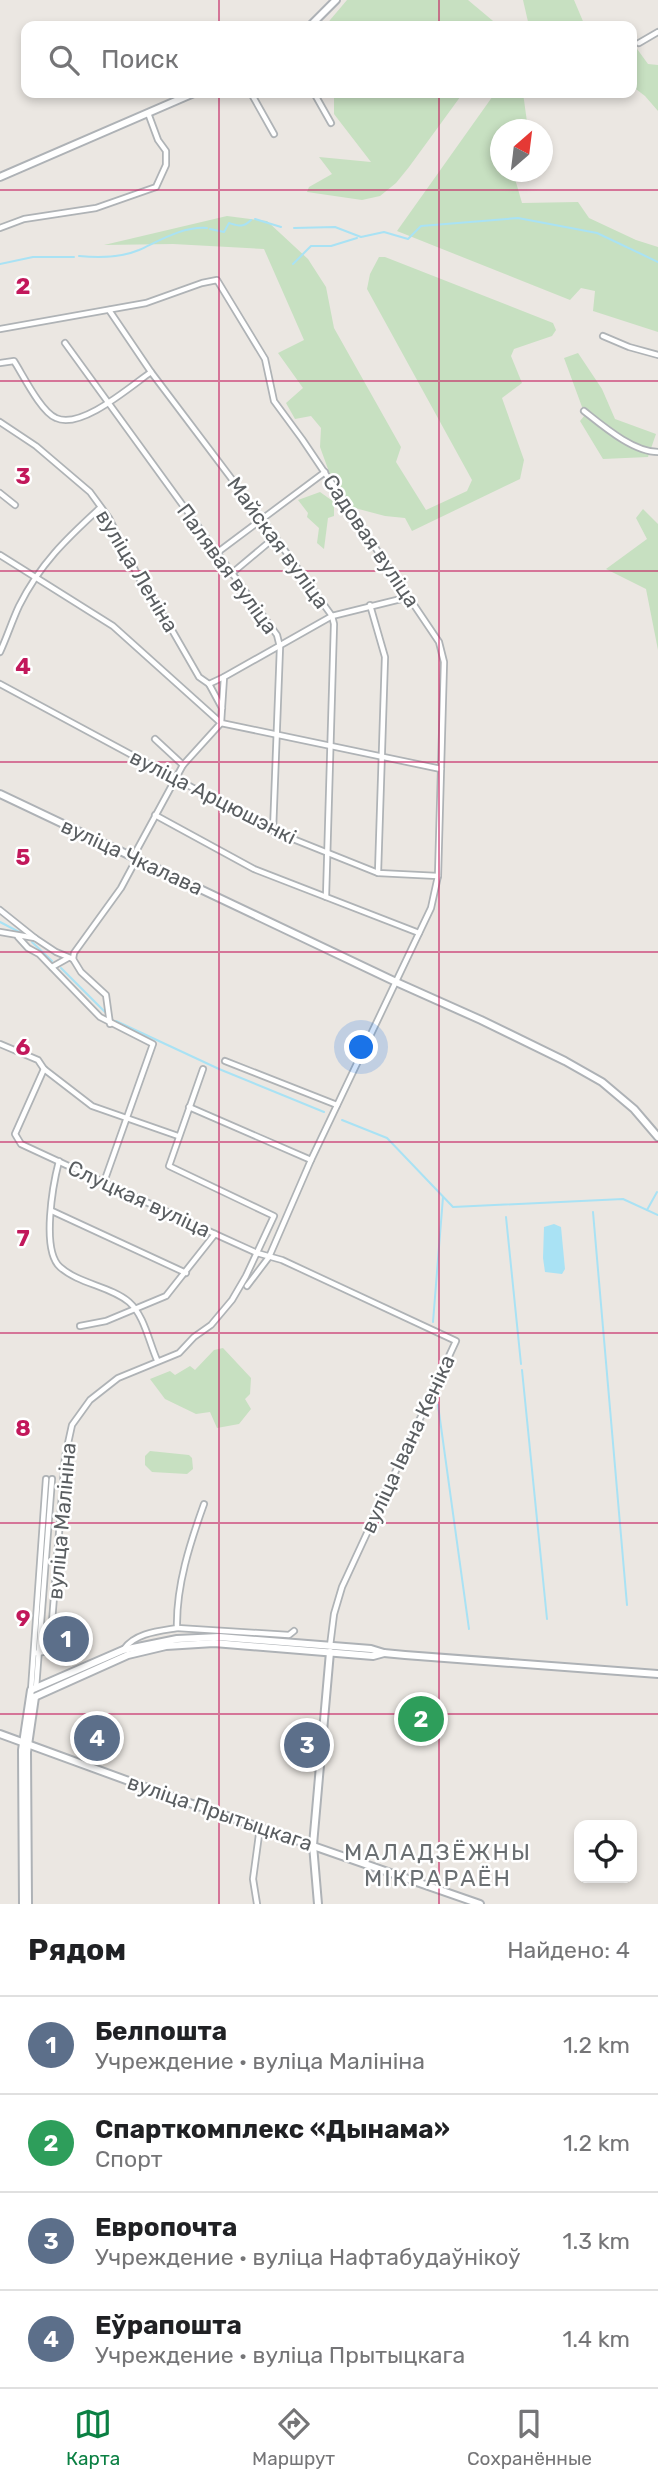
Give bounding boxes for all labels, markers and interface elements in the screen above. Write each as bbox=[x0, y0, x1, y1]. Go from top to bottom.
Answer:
search box bbox=[21, 21, 637, 98]
icon: search bbox=[45, 41, 83, 79]
text: Поиск bbox=[101, 44, 179, 75]
north arrow bbox=[490, 119, 553, 182]
text: 2 bbox=[16, 272, 30, 300]
text: 3 bbox=[15, 462, 31, 490]
street label: Садовая вуліца bbox=[318, 470, 425, 612]
street label: Майская вуліца bbox=[222, 472, 335, 613]
street label: Палявая вуліца bbox=[172, 499, 283, 639]
street label: вуліца Леніна bbox=[91, 505, 184, 637]
text: 4 bbox=[15, 652, 31, 680]
street label: вуліца Арцюшэнкі bbox=[126, 744, 301, 849]
street label: вуліца Чкалава bbox=[57, 813, 207, 900]
text: 5 bbox=[16, 843, 31, 871]
your location bbox=[344, 1030, 378, 1064]
text: 6 bbox=[16, 1033, 31, 1061]
street label: Слуцкая вуліца bbox=[64, 1155, 215, 1243]
text: 7 bbox=[16, 1224, 30, 1252]
street label: вуліца Івана Кеніка bbox=[355, 1351, 460, 1537]
text: 8 bbox=[15, 1414, 31, 1442]
street label: вуліца Малініна bbox=[42, 1441, 81, 1600]
text: 9 bbox=[16, 1604, 30, 1632]
pin: 1 bbox=[43, 1613, 89, 1665]
pin: 2 bbox=[398, 1693, 444, 1745]
pin: 4 bbox=[74, 1712, 120, 1764]
pin: 3 bbox=[284, 1719, 330, 1771]
street label: вуліца Прытыцкага bbox=[124, 1769, 316, 1856]
map controls bbox=[574, 1820, 637, 1883]
button: locate bbox=[574, 1820, 637, 1883]
district label: МАЛАДЗЁЖНЫ МІКРАРАЁН bbox=[344, 1838, 532, 1892]
text: Рядом bbox=[28, 1932, 126, 1968]
text: Найдено: 4 bbox=[507, 1936, 630, 1964]
text: Белпошта bbox=[95, 2016, 227, 2047]
text: 1 bbox=[45, 2031, 57, 2059]
text: 1.2 km bbox=[563, 2031, 630, 2059]
text: Учреждение · вуліца Малініна bbox=[95, 2047, 425, 2075]
text: Спарткомплекс «Дынама» bbox=[95, 2114, 450, 2145]
text: 2 bbox=[44, 2129, 58, 2157]
text: 1.2 km bbox=[563, 2129, 630, 2157]
text: Спорт bbox=[95, 2145, 163, 2173]
text: Европочта bbox=[95, 2212, 237, 2243]
text: 3 bbox=[43, 2227, 59, 2255]
text: 1.3 km bbox=[563, 2227, 630, 2255]
text: Учреждение · вуліца Нафтабудаўнікоў bbox=[95, 2243, 521, 2271]
text: Еўрапошта bbox=[95, 2310, 242, 2341]
text: 4 bbox=[43, 2325, 59, 2353]
text: 1.4 km bbox=[562, 2325, 630, 2353]
text: Учреждение · вуліца Прытыцкага bbox=[95, 2341, 465, 2369]
tab: Карта bbox=[66, 2405, 120, 2470]
tab: Маршрут bbox=[252, 2405, 335, 2470]
tab: Сохранённые bbox=[467, 2405, 592, 2470]

